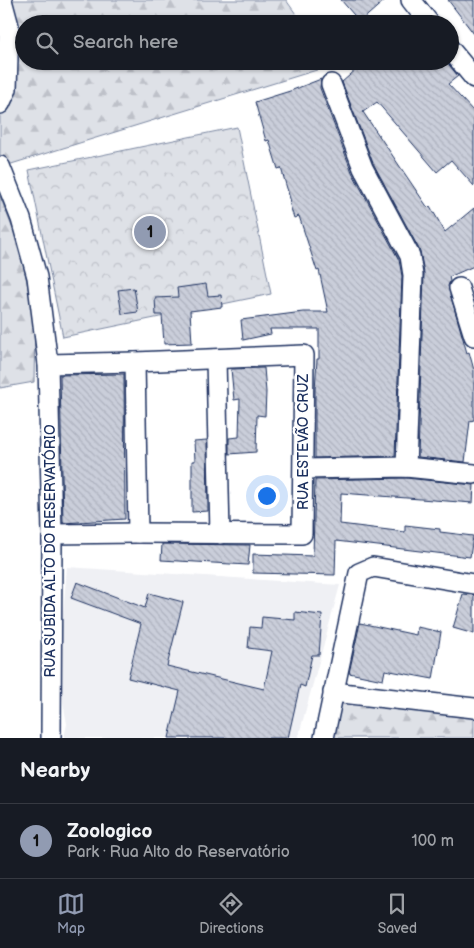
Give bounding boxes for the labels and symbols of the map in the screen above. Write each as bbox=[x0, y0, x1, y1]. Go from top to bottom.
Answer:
pin: 1 bbox=[134, 213, 166, 251]
street label: RUA ESTEVÃO CRUZ bbox=[294, 374, 312, 510]
street label: RUA SUBIDA ALTO DO RESERVATÓRIO bbox=[41, 424, 59, 678]
your location bbox=[254, 483, 280, 509]

